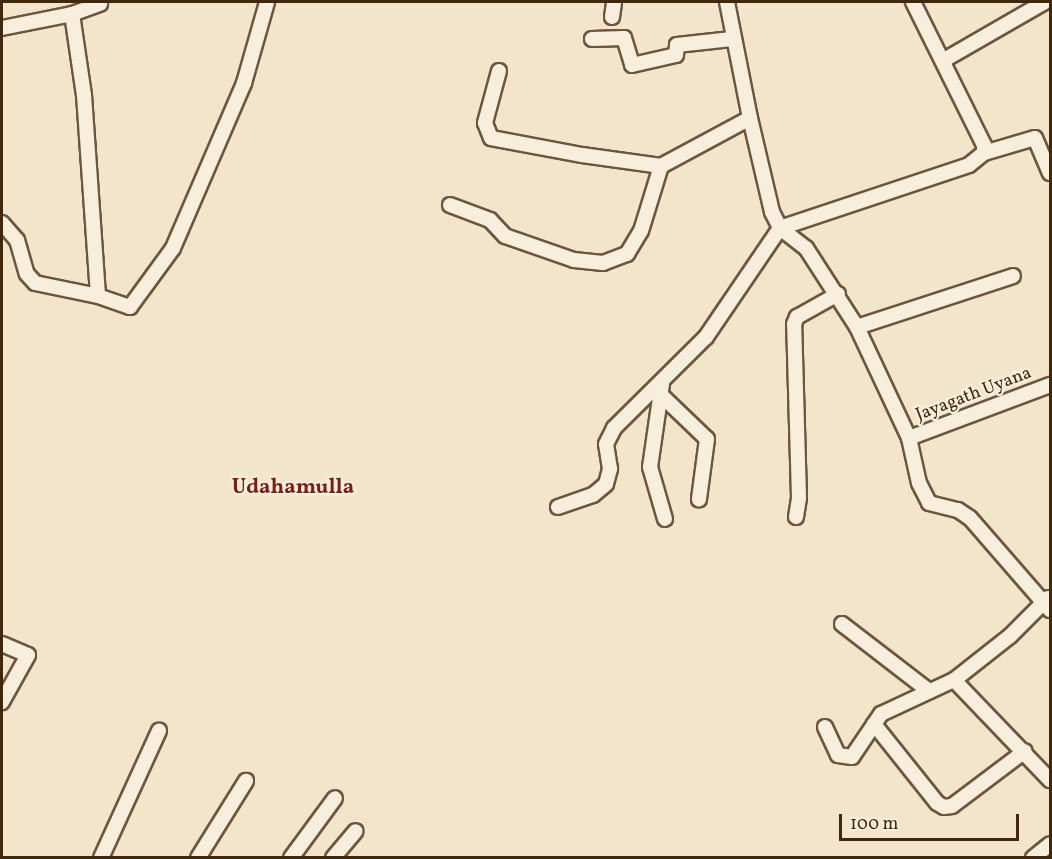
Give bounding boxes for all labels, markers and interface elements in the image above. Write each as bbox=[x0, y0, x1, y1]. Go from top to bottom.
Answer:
street label: Jayagath Uyana bbox=[913, 363, 1035, 427]
district label: Udahamulla bbox=[232, 475, 354, 501]
scale bar bbox=[842, 802, 1022, 840]
text: 100 m bbox=[850, 812, 899, 837]

